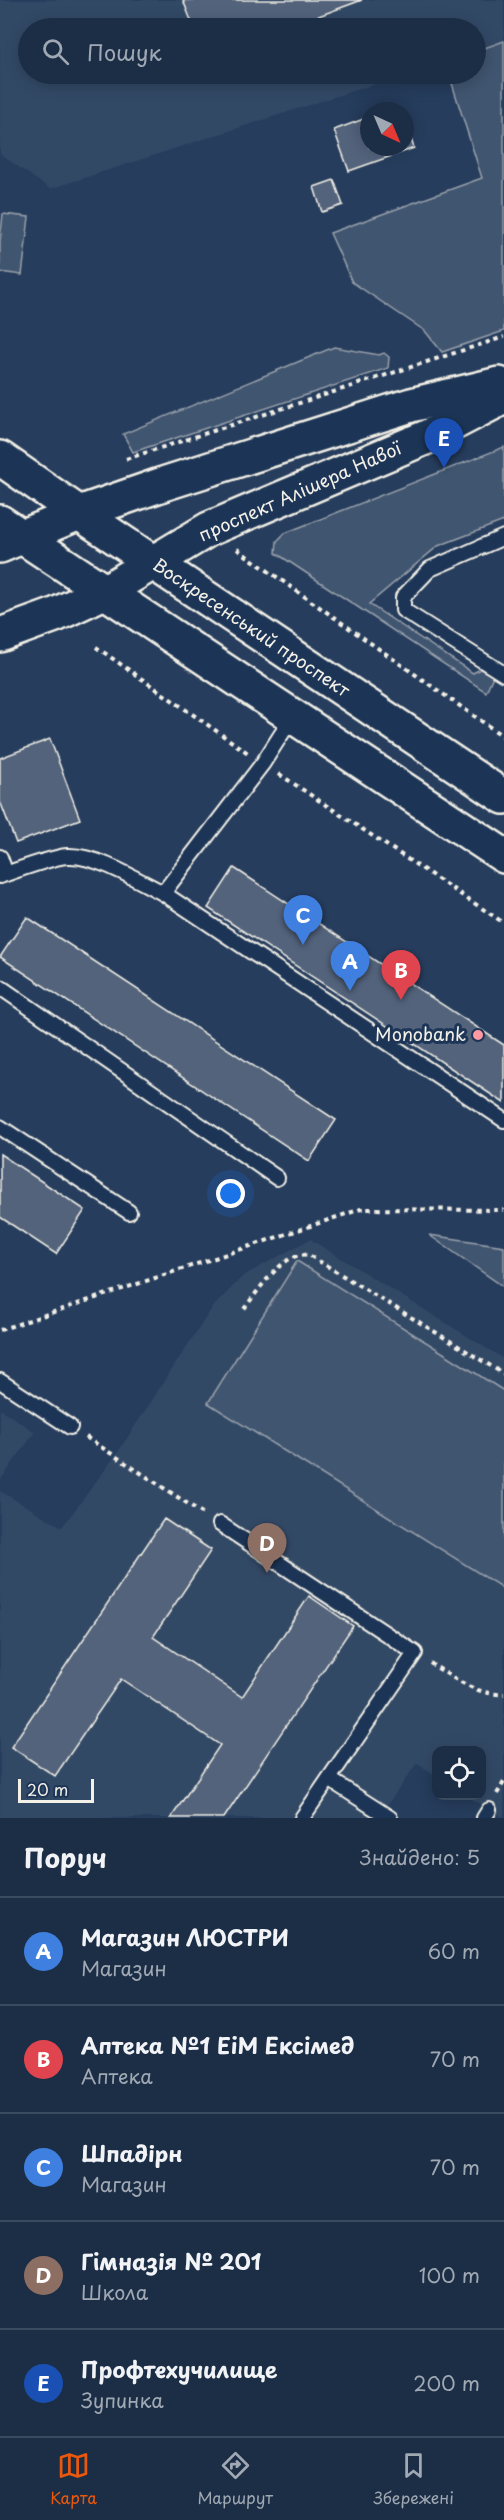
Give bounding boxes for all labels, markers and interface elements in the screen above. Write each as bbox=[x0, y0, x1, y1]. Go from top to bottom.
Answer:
search box bbox=[18, 18, 486, 84]
icon: search bbox=[39, 35, 72, 68]
text: Пошук bbox=[87, 35, 162, 68]
north arrow bbox=[360, 102, 414, 156]
pin: E bbox=[424, 418, 464, 468]
street label: проспект Алішера Навої bbox=[194, 433, 406, 548]
street label: Воскресенський проспект bbox=[148, 551, 356, 703]
pin: C bbox=[284, 896, 322, 945]
pin: A bbox=[330, 942, 370, 991]
pin: B bbox=[382, 950, 420, 1000]
place label: Monobank bbox=[375, 1020, 466, 1047]
marker: Monobank bbox=[471, 1028, 485, 1042]
your location bbox=[216, 1179, 245, 1208]
pin: D bbox=[248, 1524, 286, 1573]
map controls bbox=[432, 1746, 486, 1800]
button: locate bbox=[432, 1746, 486, 1800]
scale bar bbox=[18, 1776, 94, 1804]
text: 20 m bbox=[27, 1777, 68, 1801]
text: Поруч bbox=[24, 1838, 107, 1877]
text: Знайдено: 5 bbox=[360, 1842, 480, 1872]
text: Магазин ЛЮСТРИ bbox=[81, 1920, 289, 1953]
text: A bbox=[36, 1936, 51, 1966]
text: 60 m bbox=[428, 1936, 480, 1966]
text: Магазин bbox=[81, 1953, 167, 1983]
text: Аптека №1 EiM Ексімед bbox=[81, 2028, 354, 2061]
text: B bbox=[37, 2044, 50, 2074]
text: 70 m bbox=[430, 2044, 480, 2074]
text: Аптека bbox=[81, 2061, 153, 2091]
text: Шпадірн bbox=[81, 2136, 183, 2169]
text: C bbox=[36, 2152, 51, 2182]
text: 70 m bbox=[430, 2152, 480, 2182]
text: Магазин bbox=[81, 2169, 167, 2199]
text: Гімназія № 201 bbox=[81, 2244, 261, 2277]
text: D bbox=[36, 2260, 51, 2290]
text: 100 m bbox=[419, 2260, 480, 2290]
text: Школа bbox=[81, 2277, 148, 2307]
text: Профтехучилище bbox=[81, 2352, 277, 2385]
text: E bbox=[37, 2368, 50, 2398]
text: 200 m bbox=[413, 2368, 480, 2398]
text: Зупинка bbox=[81, 2385, 164, 2415]
tab: Карта bbox=[50, 2449, 97, 2509]
tab: Маршрут bbox=[197, 2449, 273, 2509]
tab: Збережені bbox=[373, 2449, 454, 2509]

